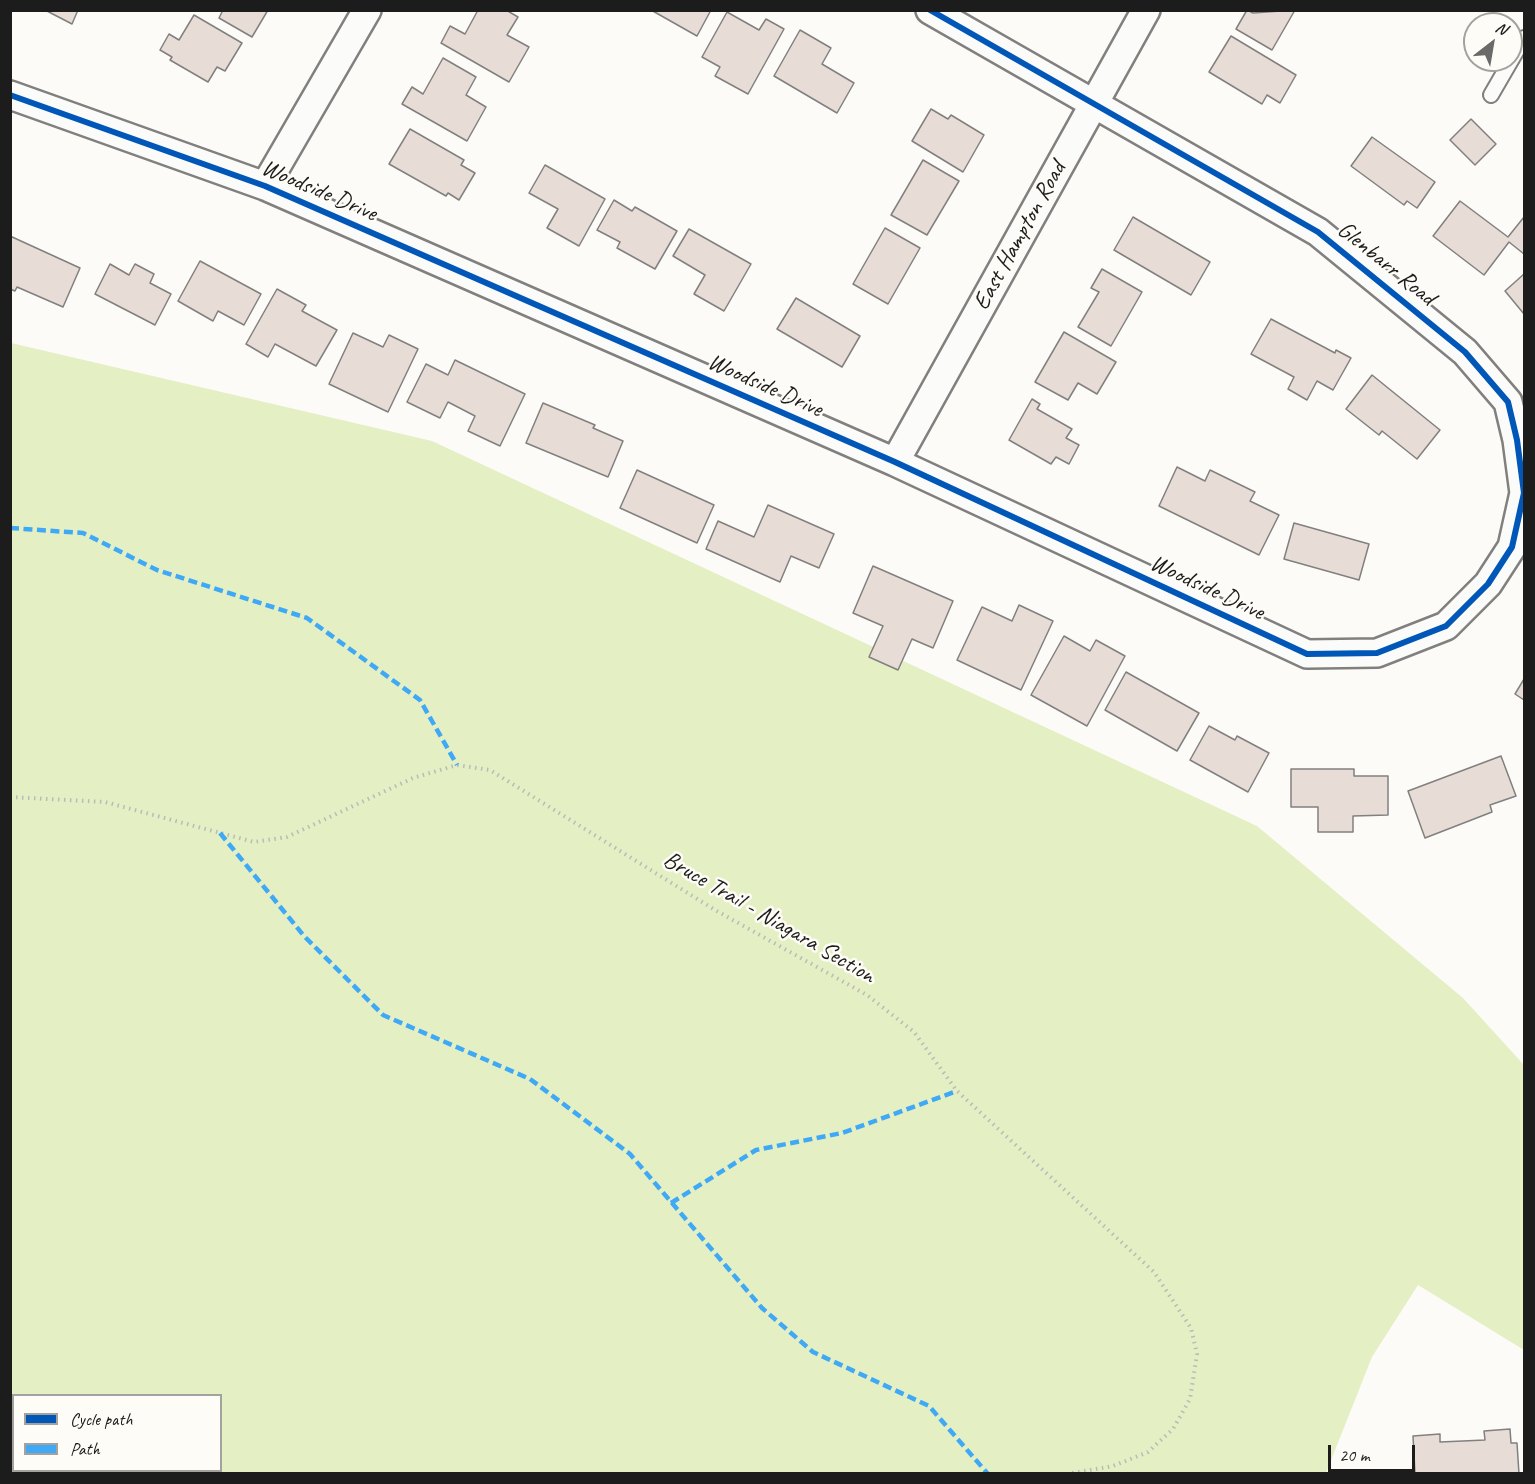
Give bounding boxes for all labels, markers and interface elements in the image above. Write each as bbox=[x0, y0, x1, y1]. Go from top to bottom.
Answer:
north arrow bbox=[1463, 12, 1523, 72]
text: N bbox=[1492, 17, 1511, 39]
street label: Woodside Drive bbox=[257, 154, 381, 228]
street label: East Hampton Road bbox=[967, 157, 1073, 315]
street label: Glenbarr Road bbox=[1331, 216, 1441, 312]
street label: Woodside Drive bbox=[703, 348, 827, 424]
street label: Woodside Drive bbox=[1145, 549, 1269, 627]
street label: Bruce Trail - Niagara Section bbox=[658, 846, 880, 990]
legend bbox=[12, 1394, 222, 1472]
text: Cycle path bbox=[70, 1408, 132, 1430]
scale bar bbox=[1331, 1433, 1418, 1471]
text: Path bbox=[70, 1438, 100, 1460]
text: 20 m bbox=[1339, 1444, 1370, 1466]

